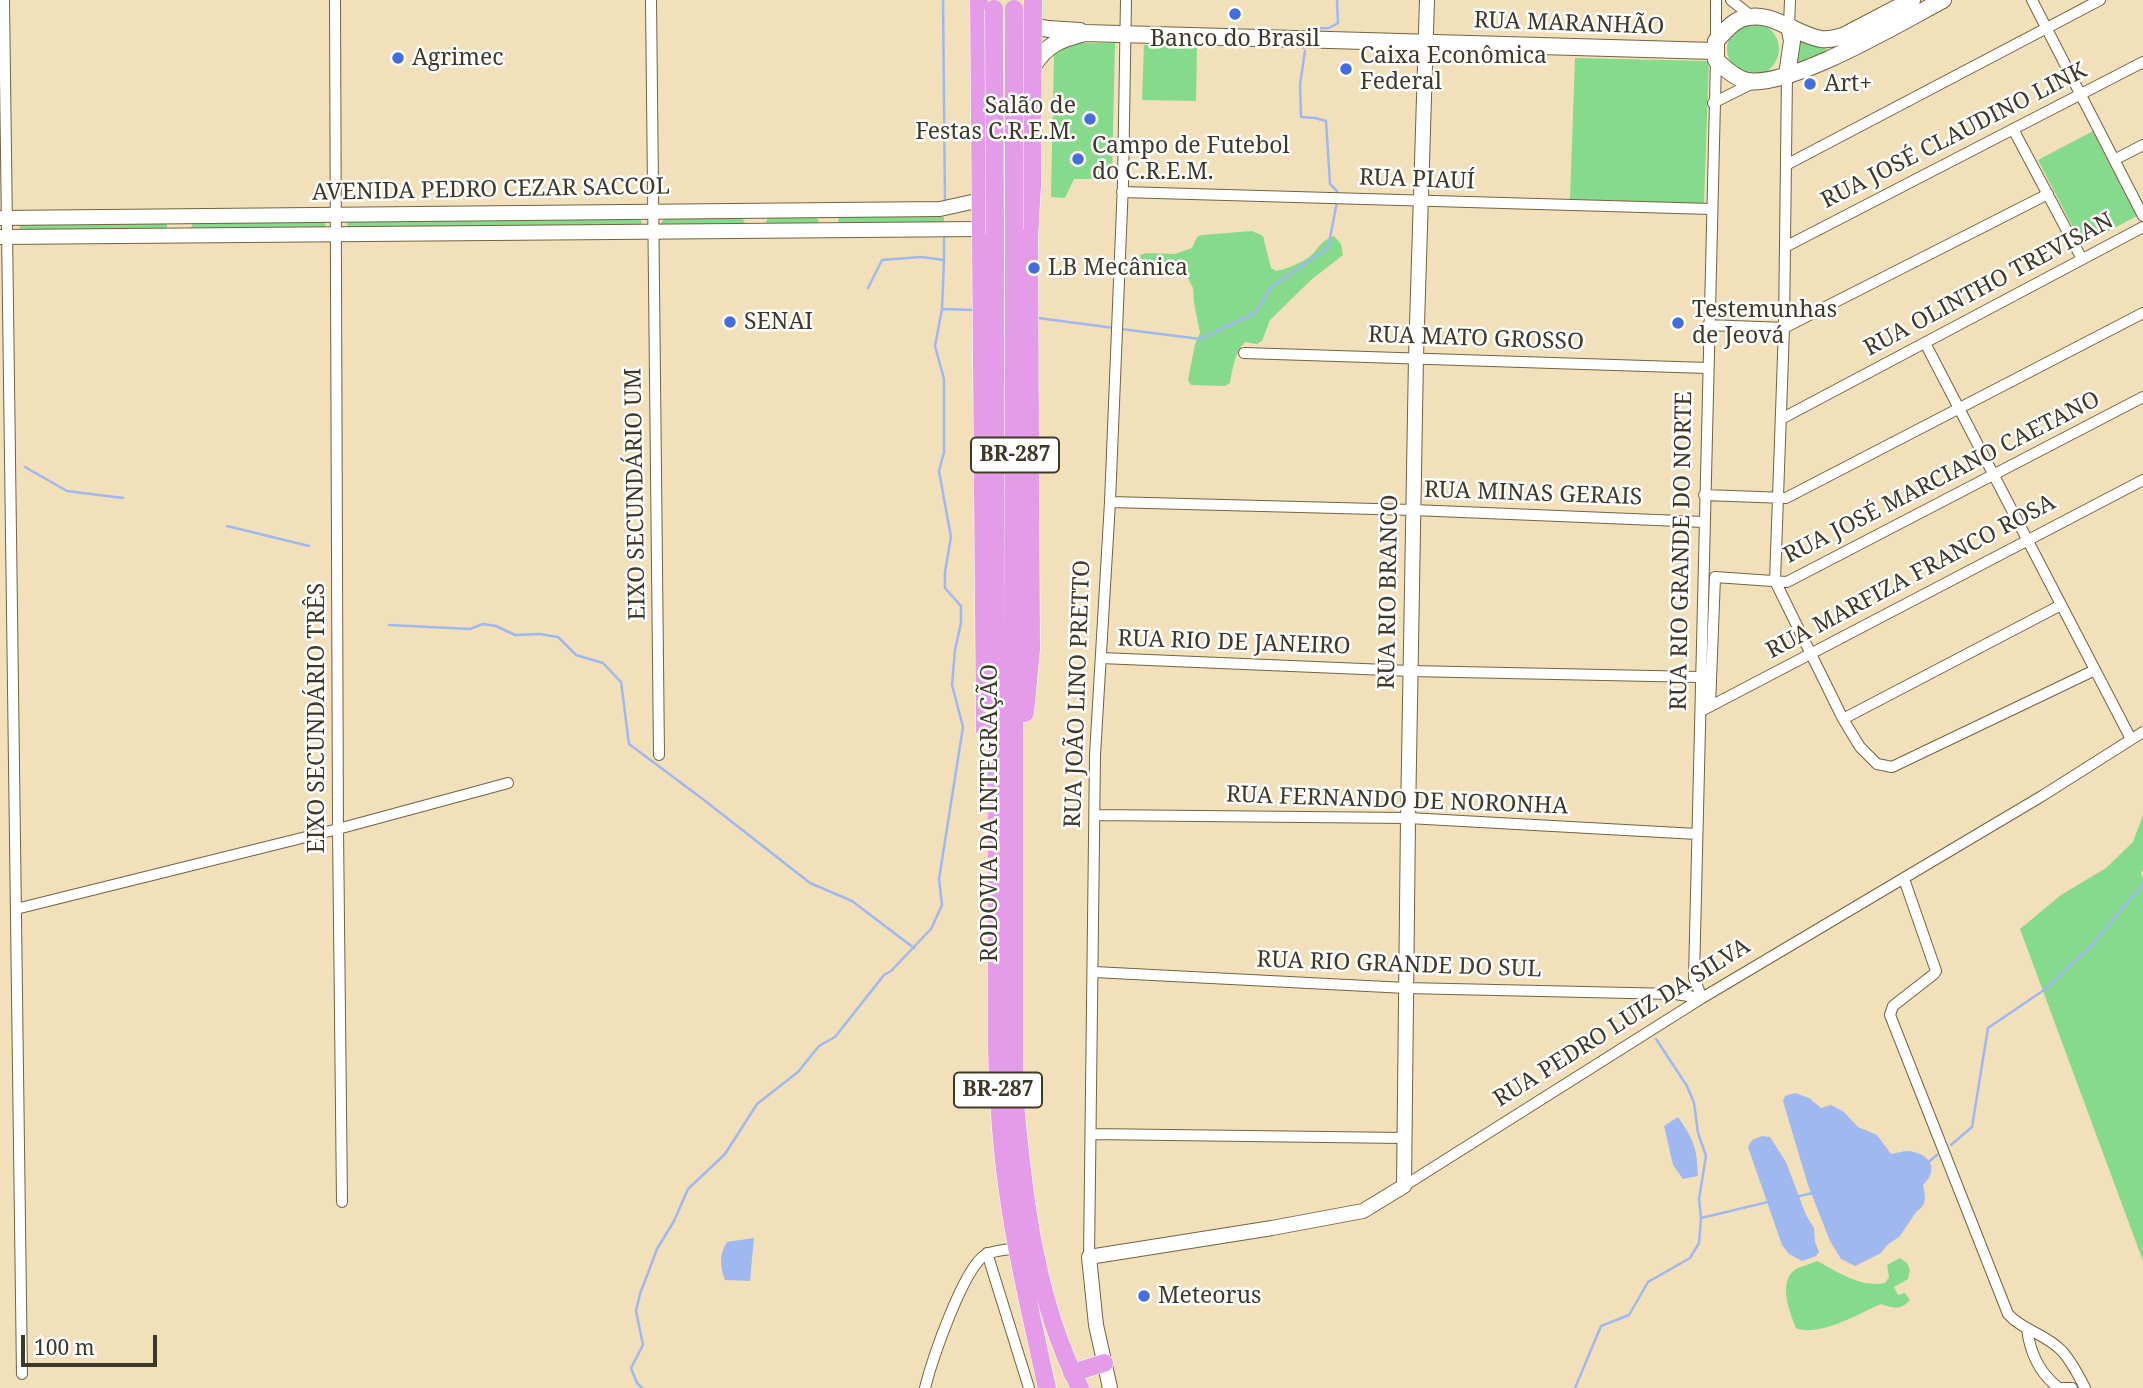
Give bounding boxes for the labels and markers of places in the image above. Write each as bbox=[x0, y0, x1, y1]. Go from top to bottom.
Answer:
marker: Banco do Brasil bbox=[1227, 6, 1243, 22]
place label: Banco do Brasil bbox=[1150, 25, 1320, 53]
place label: Caixa Econômica Federal bbox=[1360, 42, 1547, 96]
place label: Agrimec bbox=[412, 44, 504, 72]
marker: Agrimec bbox=[390, 50, 406, 66]
marker: Caixa Econômica Federal bbox=[1338, 61, 1354, 77]
place label: Art+ bbox=[1824, 70, 1872, 98]
marker: Art+ bbox=[1802, 76, 1818, 92]
place label: Salão de Festas C.R.E.M. bbox=[915, 92, 1076, 146]
marker: Salão de Festas C.R.E.M. bbox=[1082, 111, 1098, 127]
place label: Campo de Futebol do C.R.E.M. bbox=[1092, 132, 1290, 186]
marker: Campo de Futebol do C.R.E.M. bbox=[1070, 151, 1086, 167]
place label: LB Mecânica bbox=[1048, 254, 1188, 282]
marker: LB Mecânica bbox=[1026, 260, 1042, 276]
place label: Testemunhas de Jeová bbox=[1692, 296, 1837, 350]
place label: SENAI bbox=[744, 308, 813, 336]
marker: SENAI bbox=[722, 314, 738, 330]
marker: Testemunhas de Jeová bbox=[1670, 315, 1686, 331]
place label: Meteorus bbox=[1158, 1282, 1261, 1310]
marker: Meteorus bbox=[1136, 1288, 1152, 1304]

